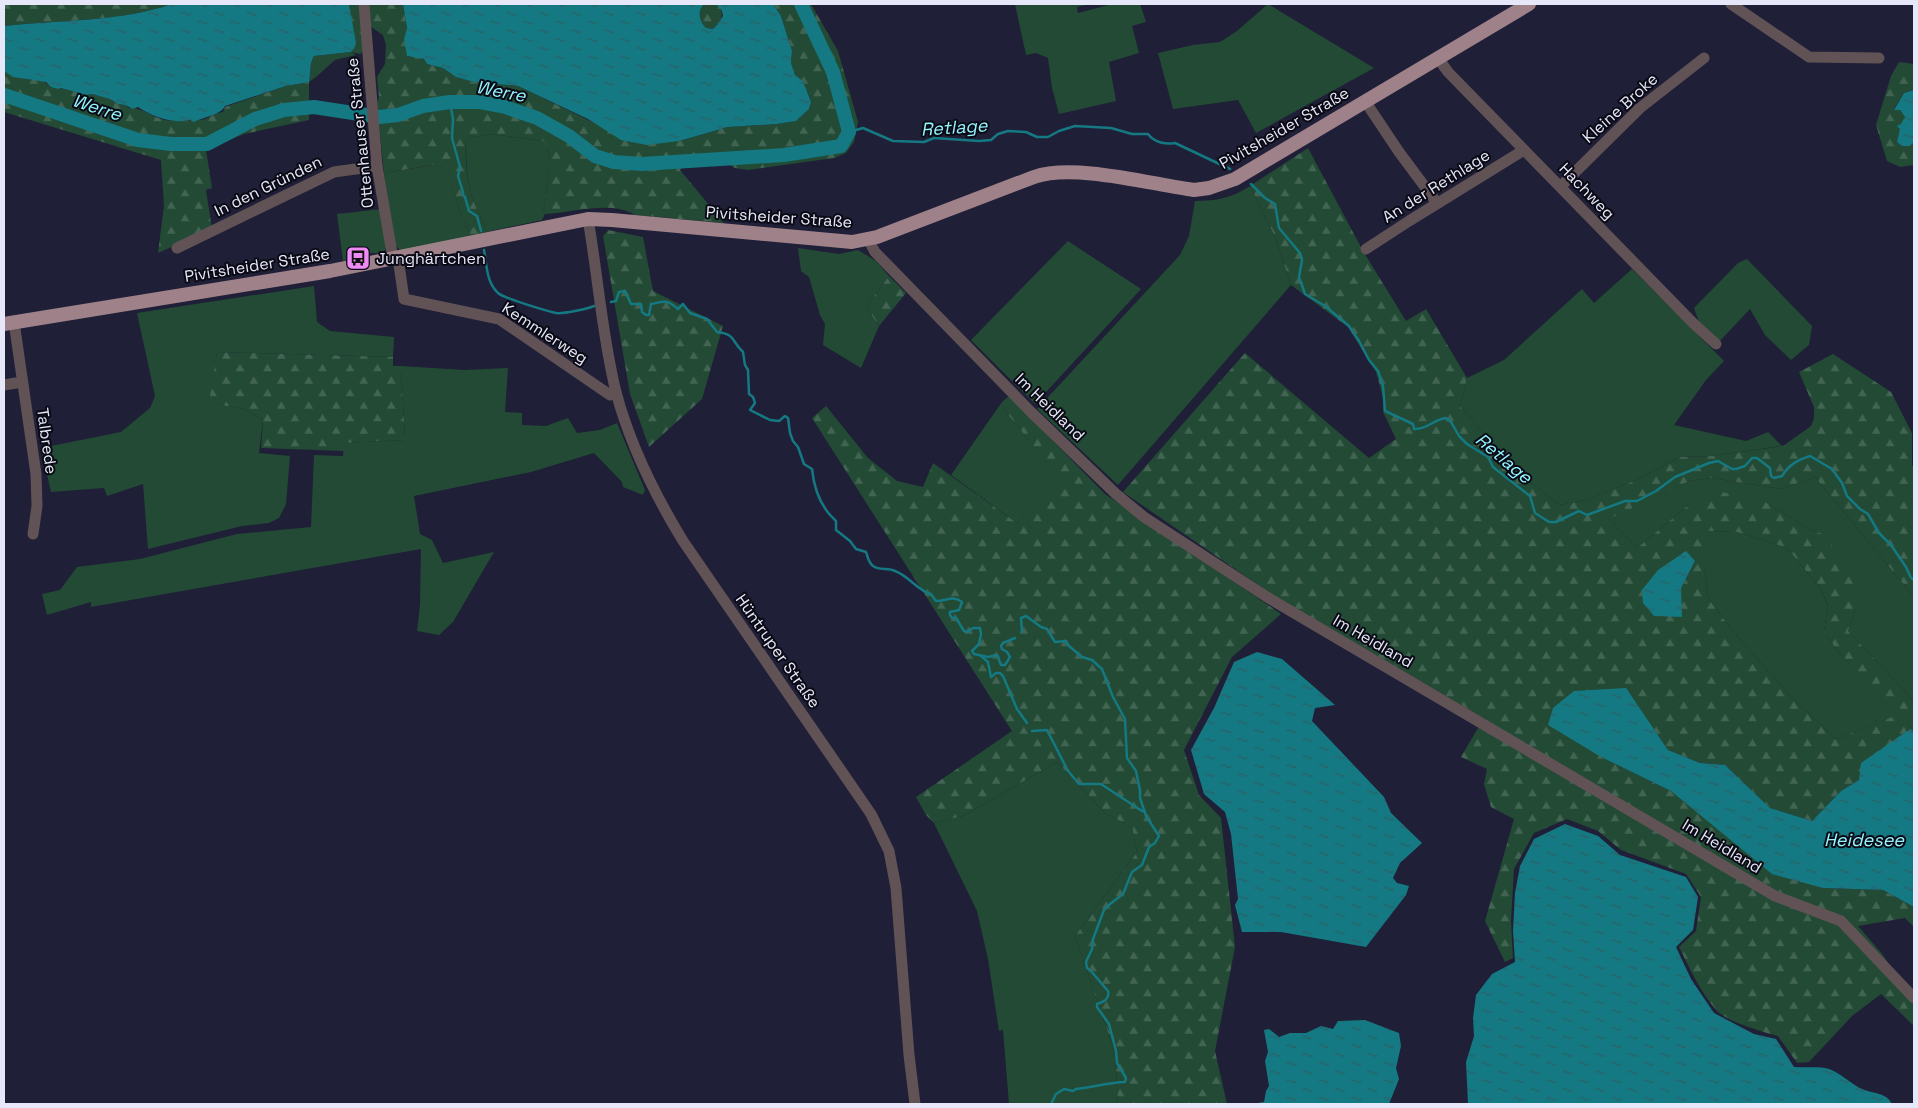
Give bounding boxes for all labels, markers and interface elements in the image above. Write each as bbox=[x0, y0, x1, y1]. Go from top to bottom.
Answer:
street label: Ottenhauser Straße bbox=[342, 57, 378, 209]
street label: Kleine Broke bbox=[1578, 69, 1662, 147]
water label: Werre bbox=[474, 75, 529, 107]
street label: Pivitsheider Straße bbox=[1215, 82, 1353, 174]
water label: Werre bbox=[70, 88, 126, 126]
water label: Retlage bbox=[920, 113, 989, 141]
street label: An der Rethlage bbox=[1378, 145, 1494, 227]
street label: In den Gründen bbox=[211, 151, 325, 221]
street label: Hachweg bbox=[1555, 158, 1619, 224]
street label: Pivitsheider Straße bbox=[705, 201, 853, 233]
street label: Pivitsheider Straße bbox=[183, 243, 331, 287]
bus stop icon: Junghärtchen bbox=[345, 245, 371, 271]
place label: Junghärtchen bbox=[376, 248, 486, 269]
street label: Kemmlerweg bbox=[498, 297, 592, 369]
street label: Im Heidland bbox=[1011, 368, 1089, 446]
street label: Talbrede bbox=[32, 407, 62, 475]
water label: Retlage bbox=[1471, 428, 1538, 489]
street label: Hüntruper Straße bbox=[731, 590, 825, 712]
street label: Im Heidland bbox=[1329, 610, 1417, 672]
street label: Im Heidland bbox=[1678, 814, 1766, 878]
water label: Heidesee bbox=[1824, 828, 1905, 851]

